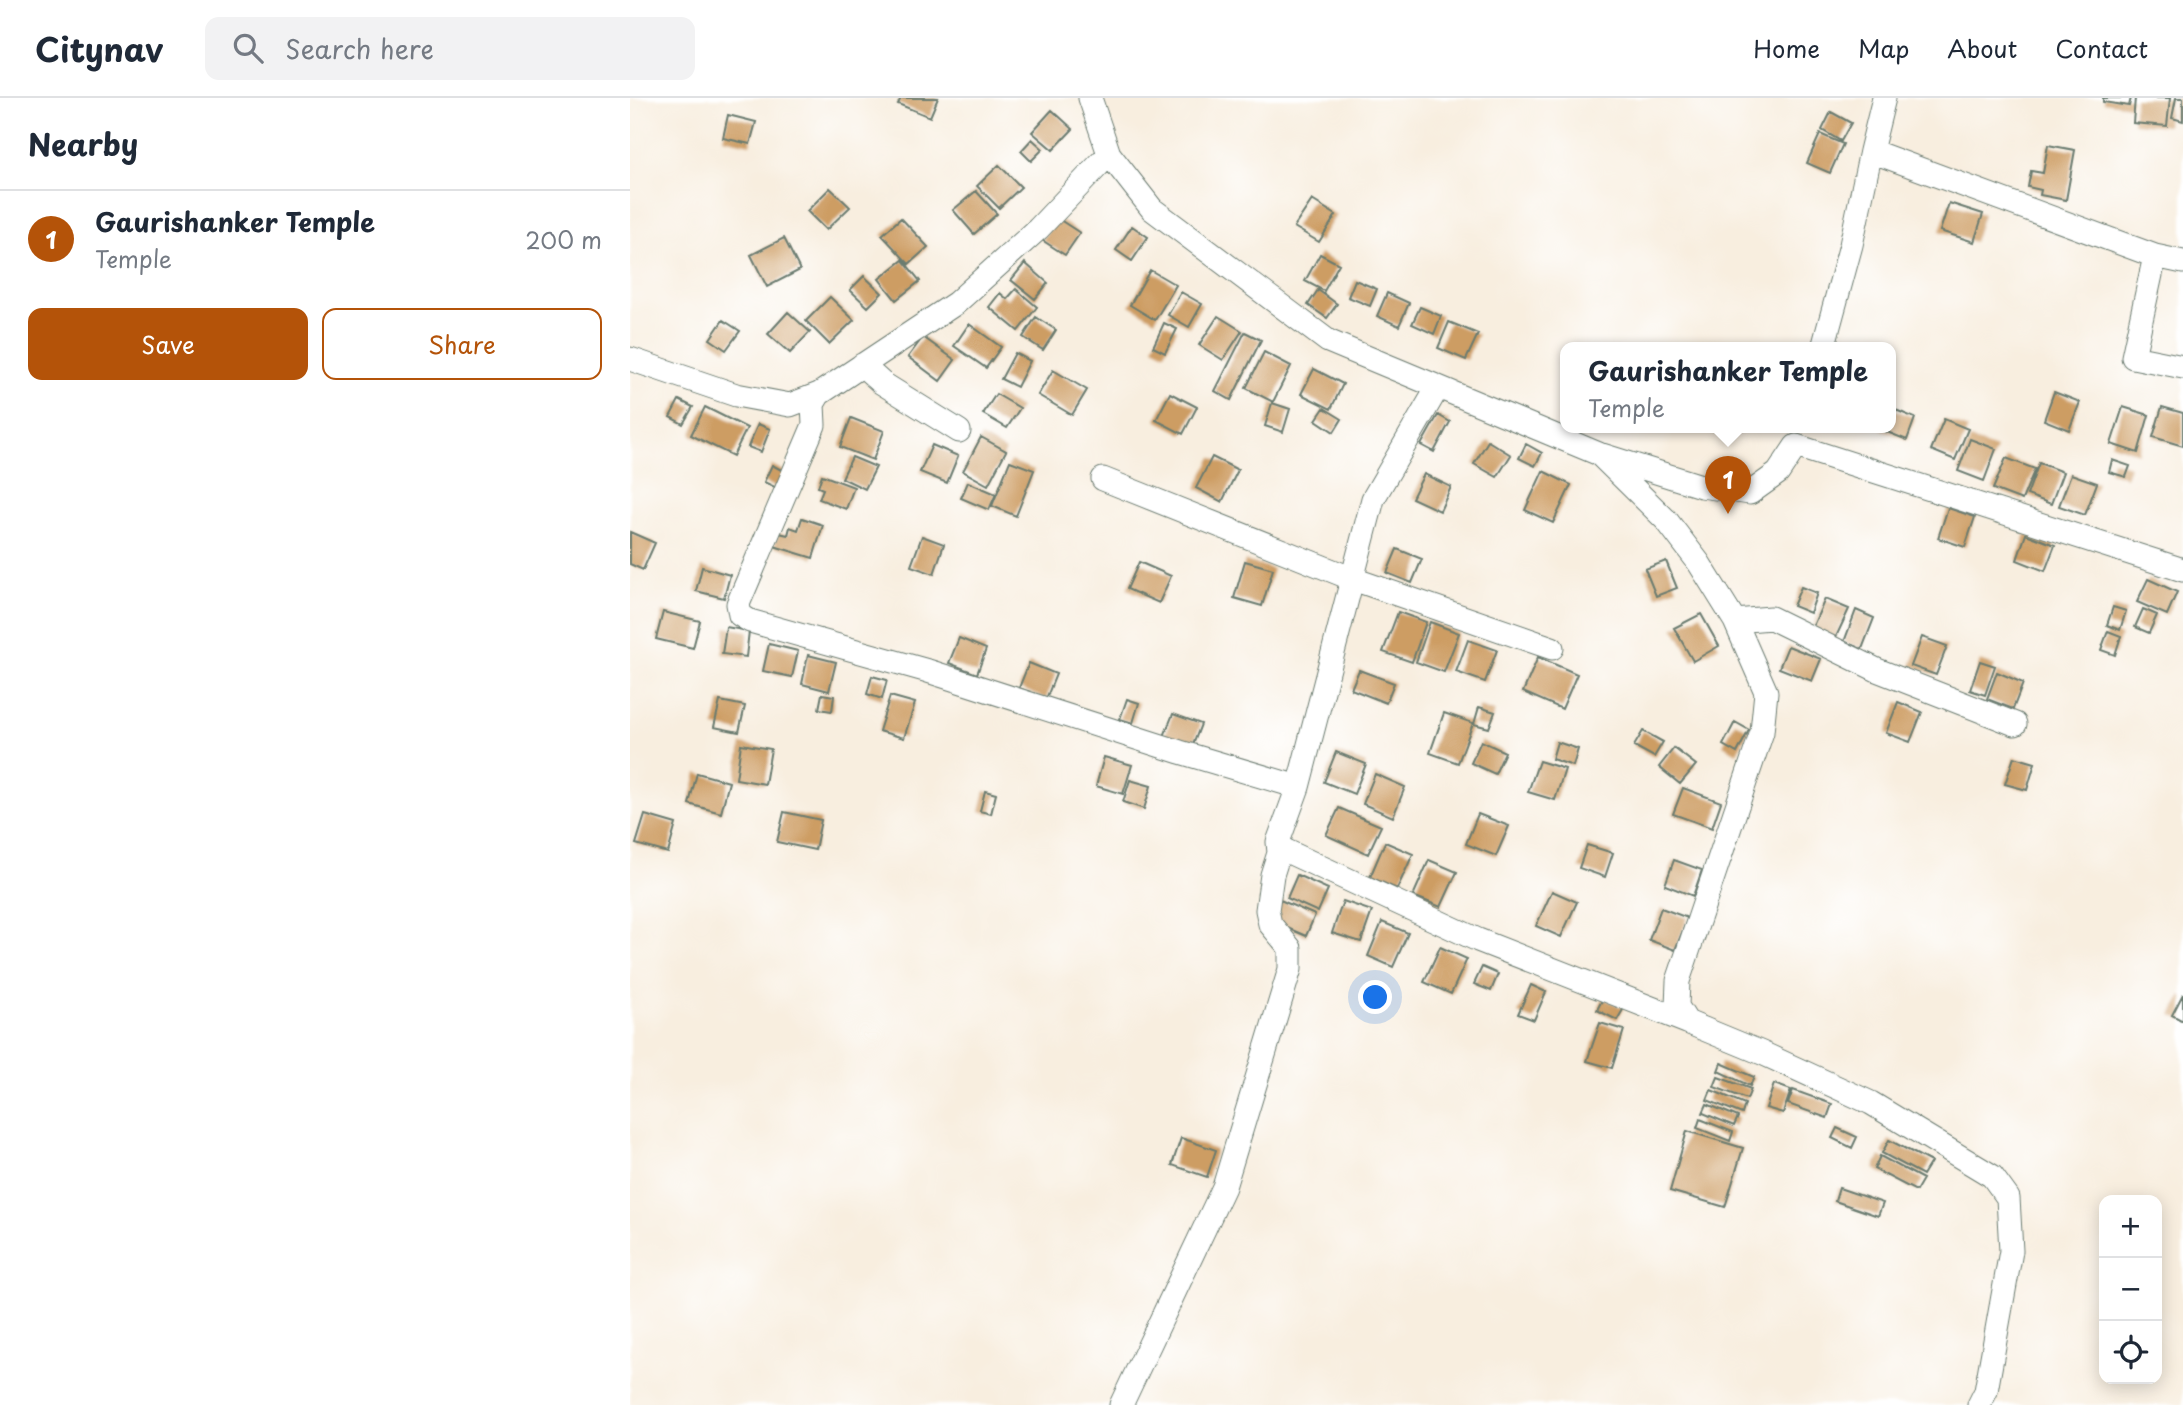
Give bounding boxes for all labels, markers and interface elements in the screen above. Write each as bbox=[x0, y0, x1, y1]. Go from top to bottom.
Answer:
search box bbox=[205, 17, 695, 80]
text: Citynav bbox=[35, 23, 163, 73]
icon: search bbox=[229, 29, 267, 67]
text: Search here bbox=[285, 29, 434, 68]
text: Home bbox=[1753, 30, 1820, 66]
text: Map bbox=[1858, 30, 1909, 66]
text: About bbox=[1947, 30, 2017, 66]
text: Contact bbox=[2055, 30, 2148, 66]
text: Nearby bbox=[28, 121, 138, 166]
text: Gaurishanker Temple bbox=[95, 202, 375, 241]
text: 1 bbox=[46, 222, 57, 257]
text: 200 m bbox=[525, 222, 602, 257]
text: Temple bbox=[95, 241, 172, 276]
button: Save bbox=[28, 308, 308, 380]
button: Share bbox=[322, 308, 602, 380]
popup bbox=[1560, 342, 1896, 433]
text: Gaurishanker Temple bbox=[1588, 351, 1868, 390]
text: Temple bbox=[1588, 390, 1665, 425]
pin: 1 bbox=[1705, 456, 1751, 514]
your location bbox=[1358, 980, 1392, 1014]
map controls bbox=[2099, 1195, 2162, 1384]
button: + bbox=[2099, 1195, 2162, 1258]
button: − bbox=[2099, 1258, 2162, 1321]
button: locate bbox=[2099, 1321, 2162, 1384]

